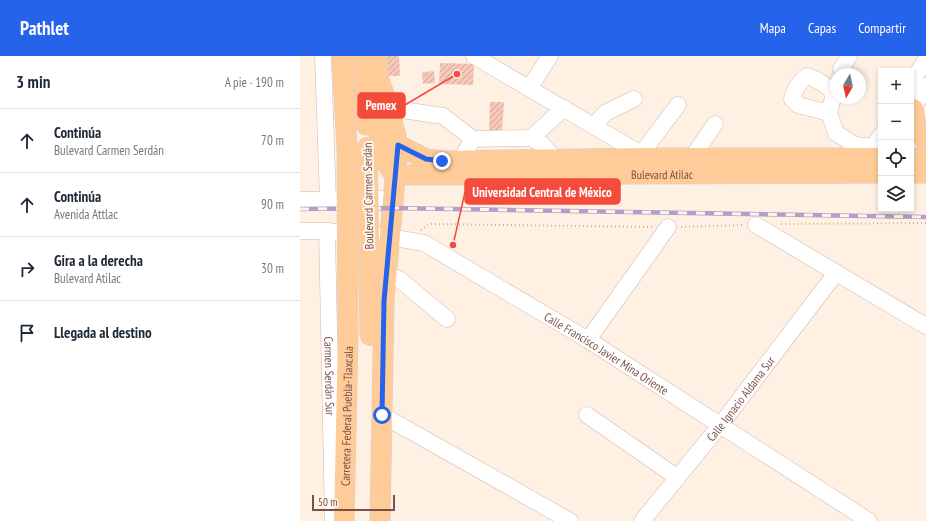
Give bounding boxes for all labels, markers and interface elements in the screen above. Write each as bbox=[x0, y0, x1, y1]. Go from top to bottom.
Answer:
text: Pathlet bbox=[20, 16, 69, 40]
text: Mapa bbox=[760, 19, 786, 37]
text: Capas bbox=[808, 19, 836, 37]
text: Compartir bbox=[858, 19, 906, 37]
north arrow bbox=[830, 68, 866, 104]
map controls bbox=[878, 68, 914, 212]
button: + bbox=[878, 68, 914, 104]
text: 3 min bbox=[16, 71, 50, 93]
text: A pie · 190 m bbox=[225, 74, 284, 91]
callout: Pemex bbox=[358, 93, 405, 118]
text: Pemex bbox=[365, 97, 397, 114]
button: − bbox=[878, 104, 914, 140]
text: Continúa bbox=[54, 123, 101, 142]
icon: ahead bbox=[16, 130, 38, 152]
text: 70 m bbox=[261, 132, 284, 149]
button: locate bbox=[878, 140, 914, 176]
text: Bulevard Carmen Serdán bbox=[54, 142, 164, 159]
street label: Boulevard Carmen Serdán bbox=[360, 143, 376, 249]
route end bbox=[433, 152, 451, 170]
street label: Bulevard Atilac bbox=[631, 166, 694, 182]
button: layers bbox=[878, 176, 914, 212]
callout: Universidad Central de México bbox=[465, 179, 620, 204]
text: Universidad Central de México bbox=[472, 184, 612, 201]
text: Continúa bbox=[54, 187, 101, 206]
icon: ahead bbox=[16, 194, 38, 216]
text: 90 m bbox=[261, 196, 284, 213]
text: Avenida Attlac bbox=[54, 206, 118, 223]
text: Gira a la derecha bbox=[54, 251, 143, 270]
icon: right bbox=[16, 258, 38, 280]
text: 30 m bbox=[261, 260, 284, 277]
text: Bulevard Atilac bbox=[54, 270, 121, 287]
street label: Calle Francisco Javier Mina Oriente bbox=[542, 308, 672, 398]
icon: arrive bbox=[16, 322, 38, 344]
text: Llegada al destino bbox=[54, 323, 152, 342]
street label: Carmen Serdán Sur bbox=[322, 336, 338, 416]
street label: Carretera Federal Puebla-Tlaxcala bbox=[337, 346, 355, 486]
street label: Calle Ignacio Aldama Sur bbox=[703, 353, 778, 444]
route start bbox=[373, 406, 391, 424]
scale bar bbox=[312, 493, 395, 512]
text: 50 m bbox=[318, 495, 337, 509]

